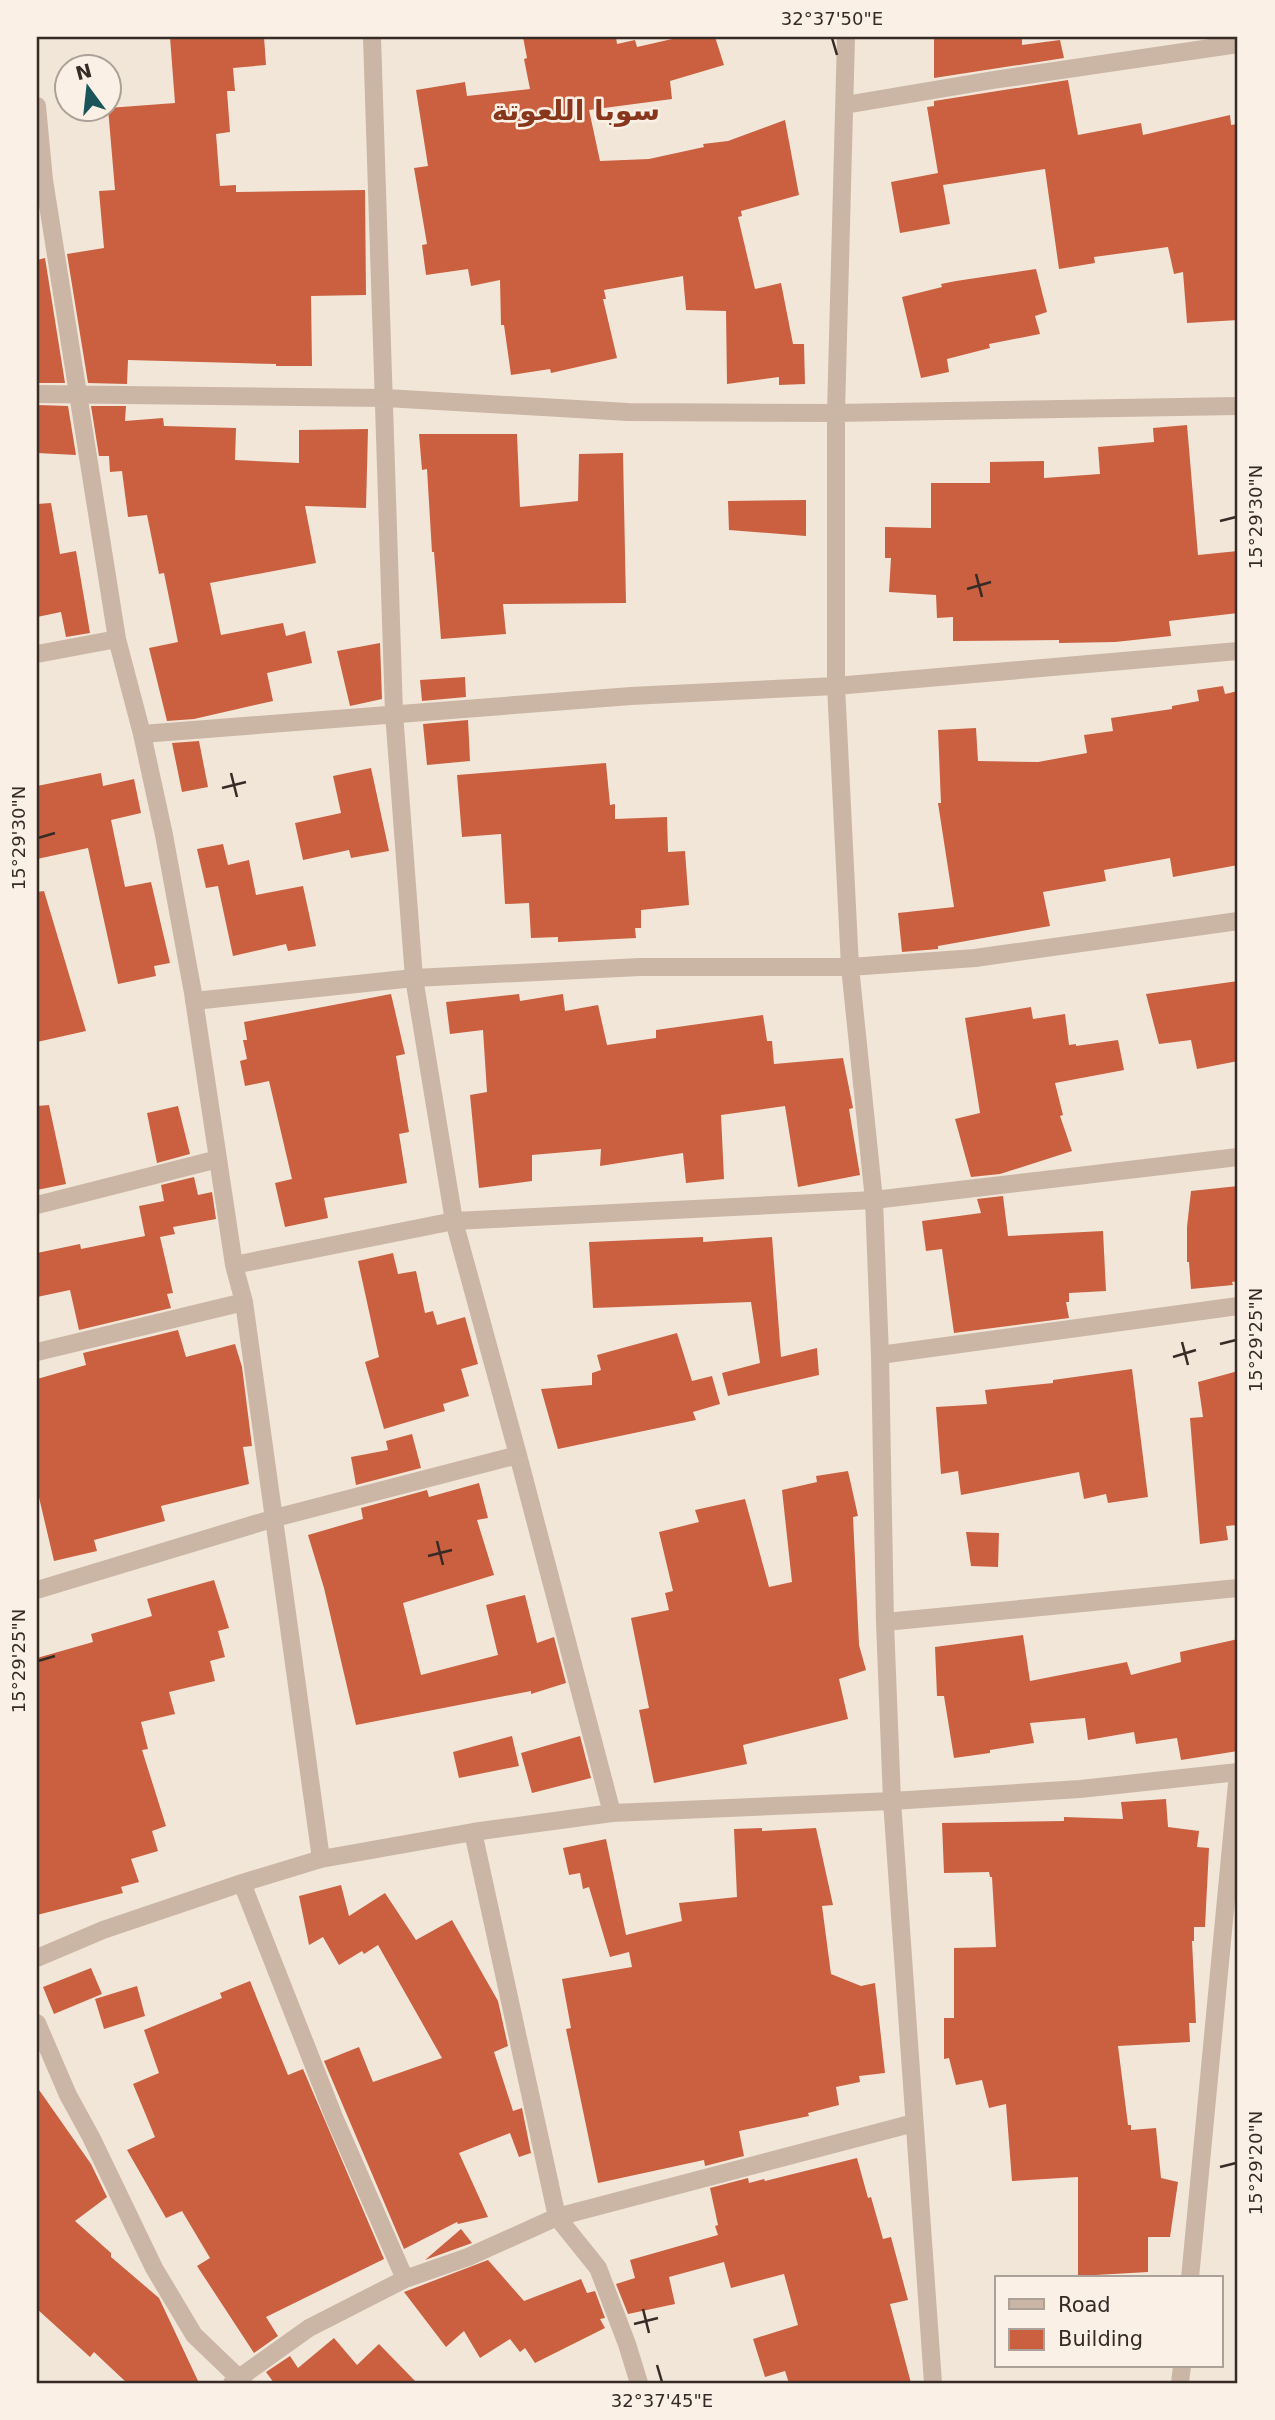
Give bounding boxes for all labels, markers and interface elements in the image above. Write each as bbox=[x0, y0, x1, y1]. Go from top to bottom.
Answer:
text: 32°37'50"E bbox=[781, 8, 883, 29]
north arrow bbox=[52, 52, 122, 122]
text: N bbox=[73, 59, 94, 84]
district label: سوبا اللعوتة bbox=[492, 94, 660, 127]
text: 15°29'30"N bbox=[1245, 465, 1266, 569]
text: 15°29'30"N bbox=[8, 786, 29, 890]
text: 15°29'25"N bbox=[1245, 1288, 1266, 1392]
text: 15°29'25"N bbox=[8, 1609, 29, 1713]
text: 15°29'20"N bbox=[1245, 2111, 1266, 2215]
legend bbox=[995, 2276, 1222, 2368]
text: Road bbox=[1058, 2293, 1111, 2317]
text: Building bbox=[1058, 2327, 1143, 2351]
text: 32°37'45"E bbox=[611, 2390, 713, 2411]

